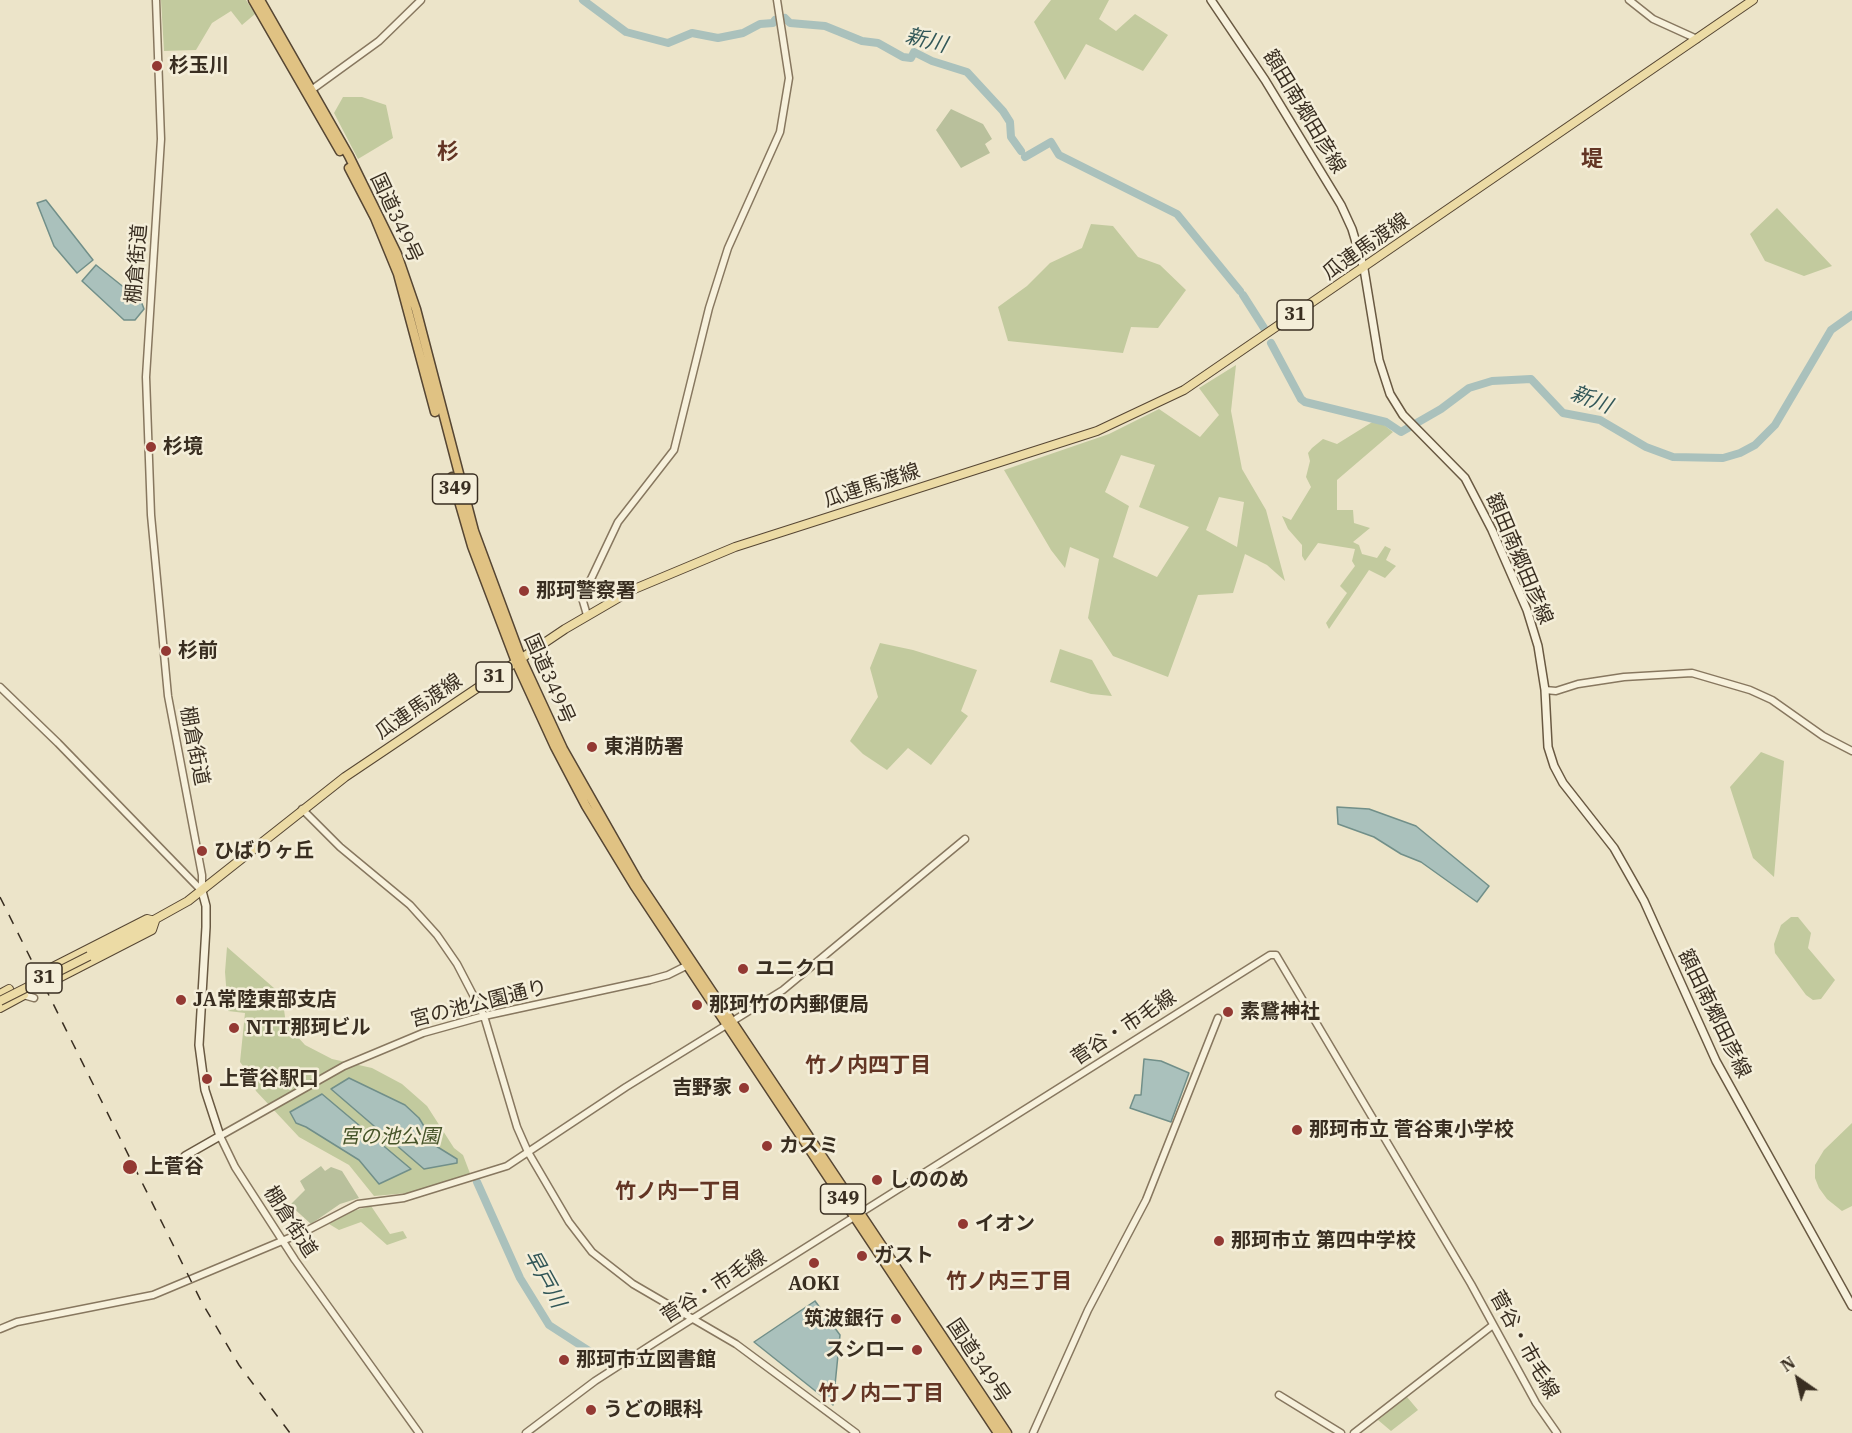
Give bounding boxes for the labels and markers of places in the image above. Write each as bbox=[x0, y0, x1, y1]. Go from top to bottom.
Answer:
place label: 杉玉川 bbox=[169, 54, 229, 78]
marker: 杉玉川 bbox=[150, 59, 164, 73]
place label: 杉境 bbox=[163, 435, 203, 459]
marker: 杉境 bbox=[144, 440, 158, 454]
place label: 那珂警察署 bbox=[536, 579, 636, 603]
marker: 那珂警察署 bbox=[517, 584, 531, 598]
place label: 杉前 bbox=[178, 639, 218, 663]
marker: 杉前 bbox=[159, 644, 173, 658]
place label: 東消防署 bbox=[604, 735, 684, 759]
marker: 東消防署 bbox=[585, 740, 599, 754]
place label: ひばりヶ丘 bbox=[214, 839, 314, 863]
marker: ひばりヶ丘 bbox=[195, 844, 209, 858]
place label: ユニクロ bbox=[755, 957, 835, 981]
marker: ユニクロ bbox=[736, 962, 750, 976]
place label: JA常陸東部支店 bbox=[193, 988, 337, 1012]
marker: JA常陸東部支店 bbox=[174, 993, 188, 1007]
place label: 那珂竹の内郵便局 bbox=[709, 993, 869, 1017]
marker: 那珂竹の内郵便局 bbox=[690, 998, 704, 1012]
place label: 素鵞神社 bbox=[1240, 1000, 1320, 1024]
marker: 素鵞神社 bbox=[1221, 1005, 1235, 1019]
place label: NTT那珂ビル bbox=[246, 1016, 371, 1040]
marker: NTT那珂ビル bbox=[227, 1021, 241, 1035]
place label: 上菅谷駅口 bbox=[219, 1067, 319, 1091]
marker: 上菅谷駅口 bbox=[200, 1072, 214, 1086]
place label: 吉野家 bbox=[672, 1076, 732, 1100]
marker: 吉野家 bbox=[737, 1081, 751, 1095]
place label: 那珂市立 菅谷東小学校 bbox=[1309, 1118, 1514, 1142]
marker: 那珂市立 菅谷東小学校 bbox=[1290, 1123, 1304, 1137]
place label: カスミ bbox=[779, 1134, 839, 1158]
marker: カスミ bbox=[760, 1139, 774, 1153]
place label: 上菅谷 bbox=[144, 1155, 204, 1179]
marker: 上菅谷 bbox=[121, 1158, 139, 1176]
place label: しののめ bbox=[889, 1168, 969, 1192]
marker: しののめ bbox=[870, 1173, 884, 1187]
place label: イオン bbox=[975, 1212, 1035, 1236]
marker: イオン bbox=[956, 1217, 970, 1231]
place label: 那珂市立 第四中学校 bbox=[1231, 1229, 1416, 1253]
marker: 那珂市立 第四中学校 bbox=[1212, 1234, 1226, 1248]
place label: ガスト bbox=[874, 1244, 934, 1268]
marker: ガスト bbox=[855, 1249, 869, 1263]
marker: AOKI bbox=[807, 1256, 821, 1270]
place label: AOKI bbox=[788, 1272, 840, 1296]
place label: 筑波銀行 bbox=[804, 1307, 884, 1331]
marker: 筑波銀行 bbox=[889, 1312, 903, 1326]
place label: スシロー bbox=[825, 1338, 905, 1362]
marker: スシロー bbox=[910, 1343, 924, 1357]
place label: 那珂市立図書館 bbox=[576, 1348, 716, 1372]
marker: 那珂市立図書館 bbox=[557, 1353, 571, 1367]
place label: うどの眼科 bbox=[603, 1398, 703, 1422]
marker: うどの眼科 bbox=[584, 1403, 598, 1417]

